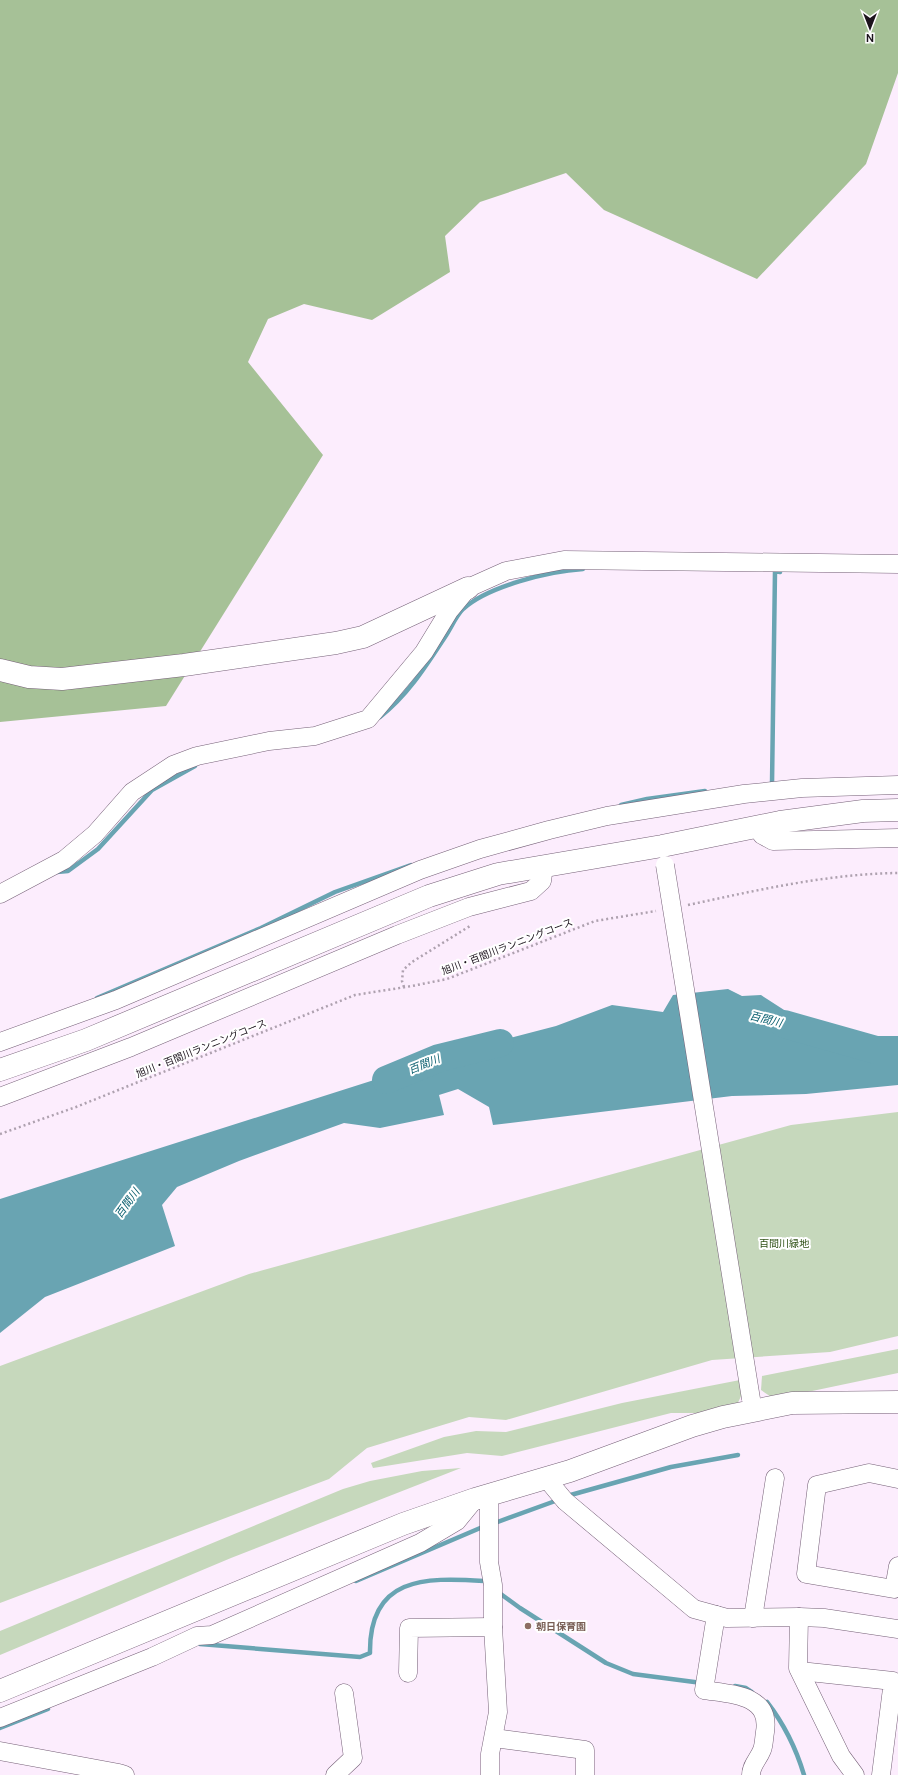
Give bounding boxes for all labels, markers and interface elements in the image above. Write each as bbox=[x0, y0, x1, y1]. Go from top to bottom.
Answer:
north arrow bbox=[850, 8, 890, 48]
text: N bbox=[866, 31, 874, 45]
street label: 旭川・百間川ランニングコース bbox=[440, 915, 575, 978]
water label: 百間川 bbox=[748, 1008, 785, 1030]
street label: 旭川・百間川ランニングコース bbox=[134, 1016, 268, 1081]
water label: 百間川 bbox=[406, 1051, 443, 1077]
water label: 百間川 bbox=[112, 1185, 143, 1220]
park label: 百間川緑地 bbox=[759, 1237, 810, 1250]
place label: 朝日保育園 bbox=[536, 1620, 586, 1633]
marker: 朝日保育園 bbox=[523, 1621, 533, 1631]

